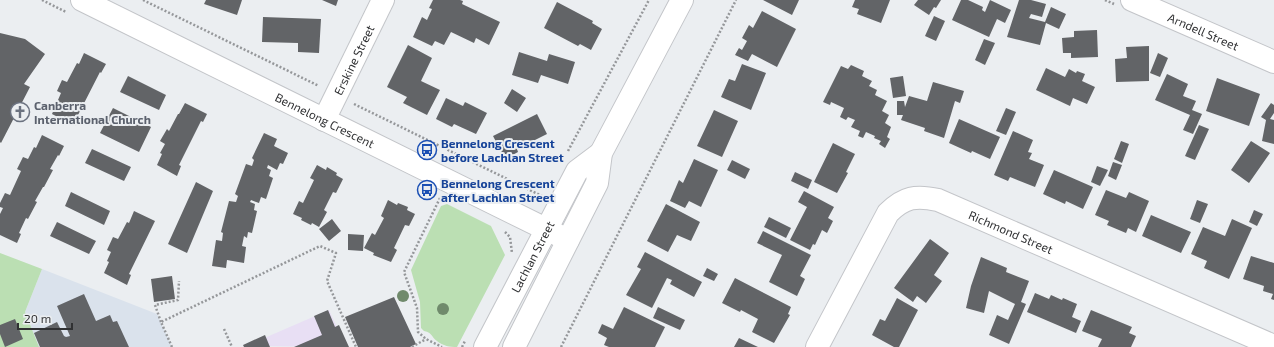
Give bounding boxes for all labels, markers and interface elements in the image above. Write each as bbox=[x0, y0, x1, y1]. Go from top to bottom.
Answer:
street label: Arndell Street bbox=[1166, 10, 1241, 53]
street label: Erskine Street bbox=[330, 22, 377, 97]
street label: Bennelong Crescent bbox=[273, 90, 377, 151]
place label: Canberra International Church bbox=[34, 98, 151, 126]
church icon: Canberra International Church bbox=[9, 101, 31, 123]
place label: Bennelong Crescent before Lachlan Street bbox=[441, 136, 564, 164]
bus stop icon: Bennelong Crescent before Lachlan Street bbox=[416, 139, 438, 161]
place label: Bennelong Crescent after Lachlan Street bbox=[441, 176, 555, 204]
bus stop icon: Bennelong Crescent after Lachlan Street bbox=[416, 179, 438, 201]
street label: Richmond Street bbox=[967, 207, 1056, 256]
street label: Lachlan Street bbox=[508, 218, 557, 295]
scale bar bbox=[18, 305, 72, 331]
text: 20 m bbox=[24, 311, 51, 325]

